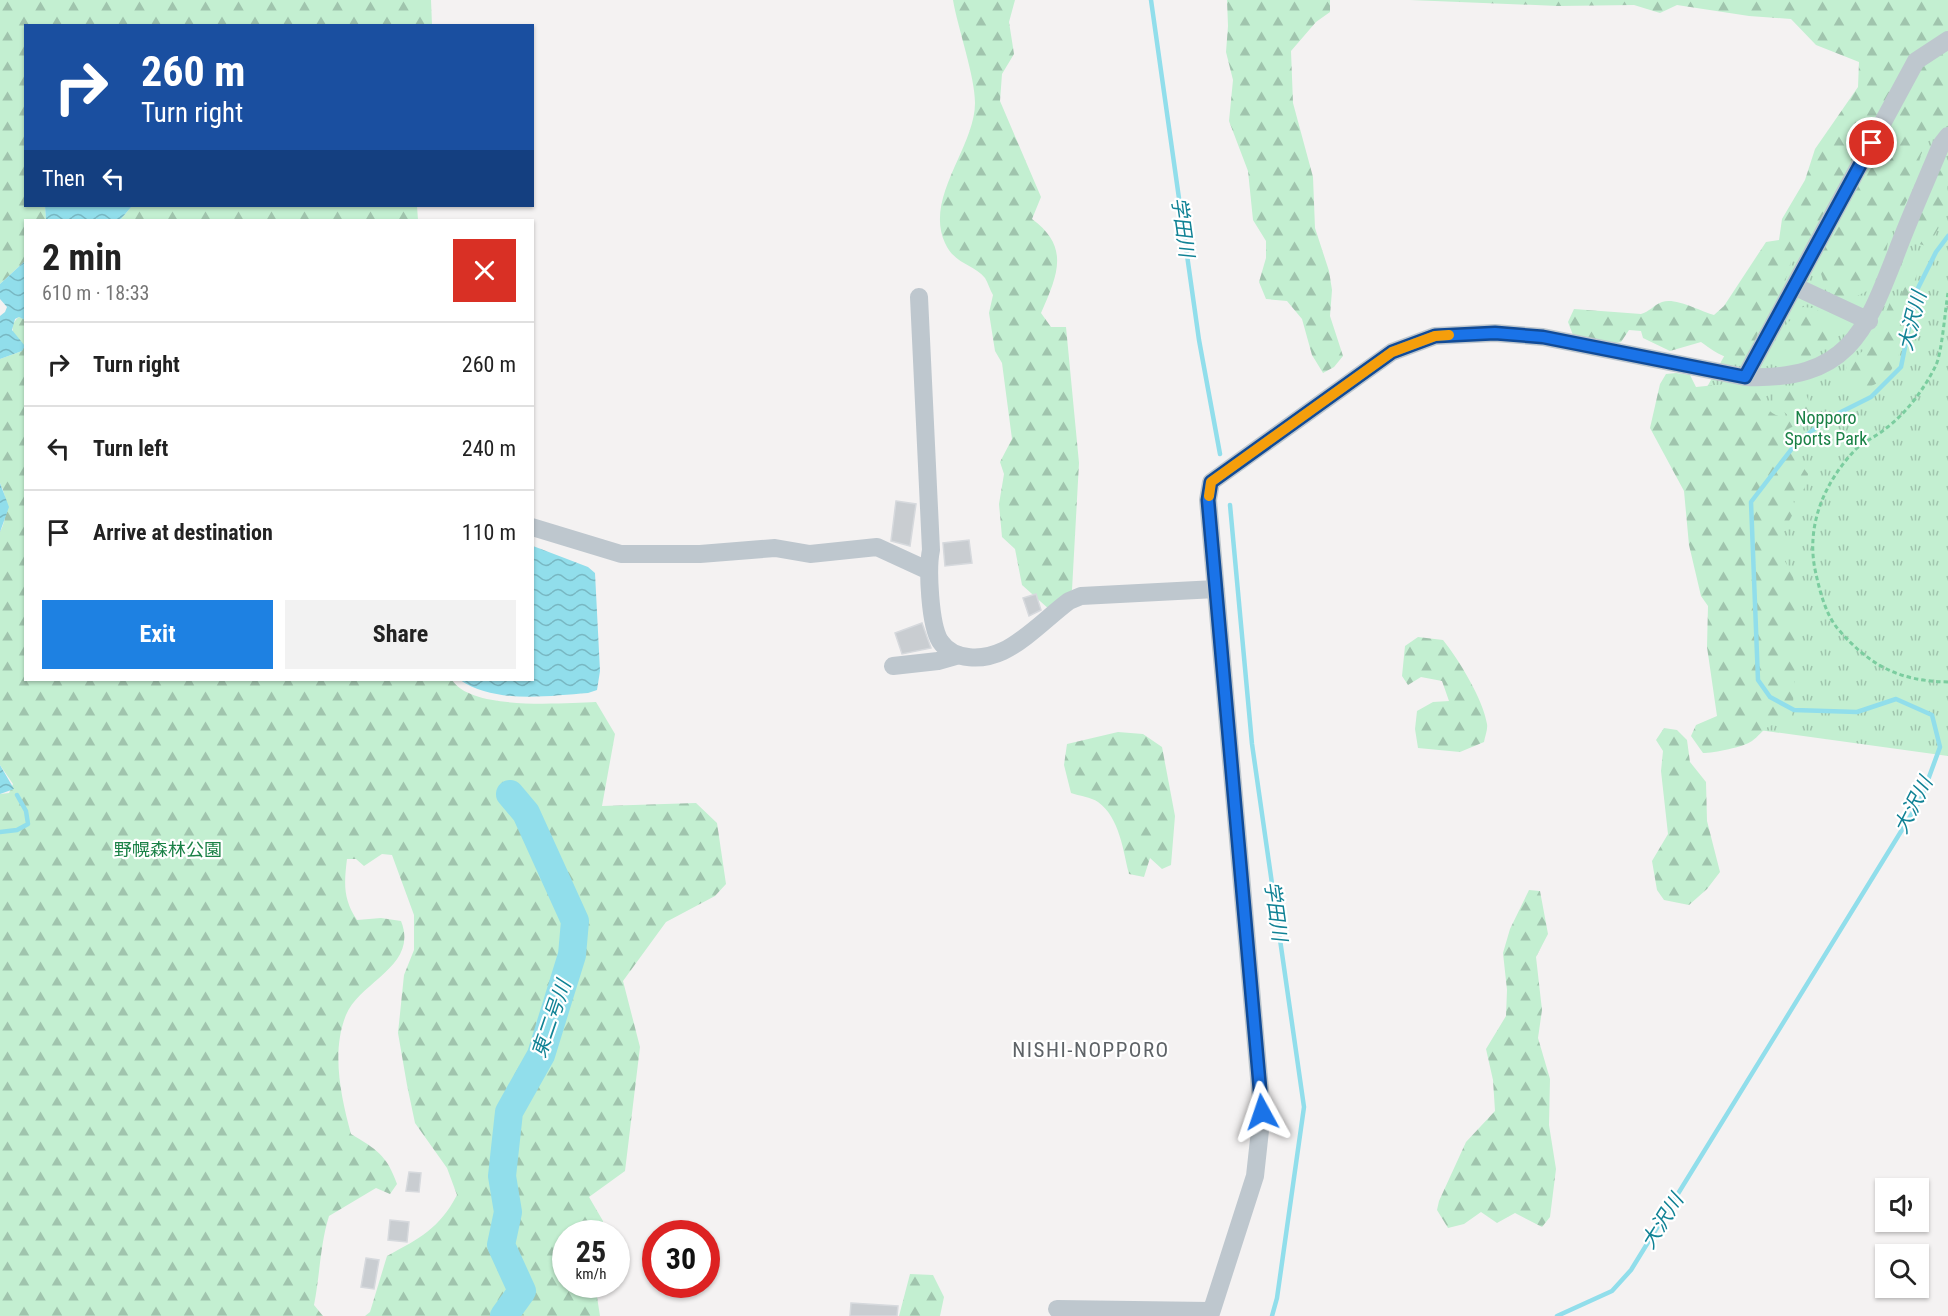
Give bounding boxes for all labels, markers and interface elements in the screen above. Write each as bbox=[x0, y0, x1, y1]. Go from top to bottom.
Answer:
text: 260 m bbox=[141, 47, 246, 96]
icon: right bbox=[42, 48, 120, 126]
text: Turn right bbox=[141, 97, 243, 129]
pin bbox=[1846, 117, 1897, 168]
icon: arrive bbox=[1855, 126, 1888, 159]
icon: left bbox=[97, 162, 130, 195]
text: Then bbox=[42, 166, 85, 191]
water label: 学田川 bbox=[1167, 196, 1199, 260]
text: 2 min bbox=[42, 237, 122, 279]
button: close bbox=[453, 239, 516, 302]
text: 610 m · 18:33 bbox=[42, 281, 149, 305]
water label: 大沢川 bbox=[1893, 287, 1931, 353]
icon: right bbox=[42, 348, 75, 381]
text: Turn right bbox=[93, 352, 180, 377]
text: 260 m bbox=[462, 352, 516, 377]
park label: Nopporo Sports Park bbox=[1785, 407, 1867, 449]
icon: left bbox=[42, 432, 75, 465]
text: Turn left bbox=[93, 436, 168, 461]
text: 240 m bbox=[462, 436, 516, 461]
icon: arrive bbox=[42, 516, 75, 549]
text: Arrive at destination bbox=[93, 520, 273, 545]
text: 110 m bbox=[462, 520, 516, 545]
button: Exit bbox=[42, 600, 273, 669]
button: Share bbox=[285, 600, 516, 669]
water label: 大沢川 bbox=[1889, 771, 1938, 837]
park label: 野幌森林公園 bbox=[114, 839, 222, 860]
water label: 学田川 bbox=[1260, 880, 1292, 944]
water label: 東二号川 bbox=[527, 975, 576, 1061]
district label: NISHI-NOPPORO bbox=[1012, 1038, 1170, 1062]
position arrow bbox=[1230, 1080, 1294, 1144]
map controls bbox=[1875, 1178, 1929, 1298]
button: sound bbox=[1875, 1178, 1929, 1232]
water label: 大沢川 bbox=[1636, 1188, 1689, 1253]
speed limit sign: 30 bbox=[642, 1220, 720, 1298]
text: 25 bbox=[576, 1234, 606, 1269]
button: search bbox=[1875, 1244, 1929, 1298]
text: km/h bbox=[576, 1265, 606, 1283]

